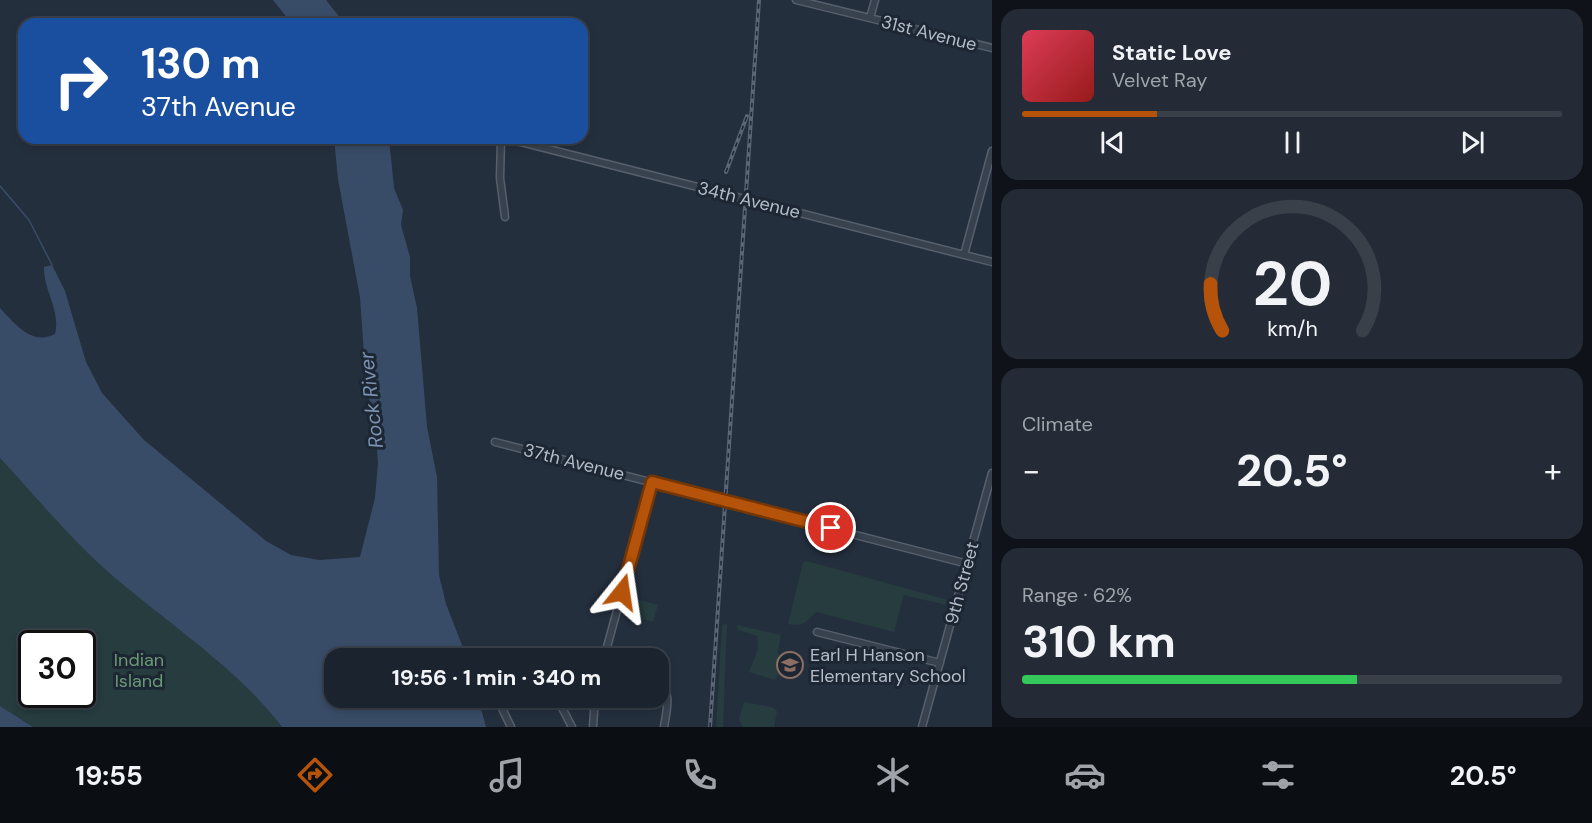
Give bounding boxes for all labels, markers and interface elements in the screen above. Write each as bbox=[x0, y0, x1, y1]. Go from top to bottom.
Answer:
street label: 31st Avenue bbox=[879, 10, 979, 56]
text: 130 m bbox=[141, 36, 261, 91]
text: Static Love bbox=[1112, 38, 1232, 67]
icon: right bbox=[42, 42, 120, 120]
text: Velvet Ray bbox=[1112, 67, 1207, 93]
text: 37th Avenue bbox=[141, 89, 296, 124]
icon: previous bbox=[1096, 126, 1129, 159]
icon: pause bbox=[1276, 126, 1309, 159]
icon: next bbox=[1456, 126, 1489, 159]
street label: 34th Avenue bbox=[695, 176, 803, 224]
text: 20 bbox=[1252, 243, 1332, 324]
text: km/h bbox=[1267, 315, 1317, 343]
water label: Rock River bbox=[353, 350, 389, 450]
text: Climate bbox=[1022, 411, 1093, 437]
street label: 37th Avenue bbox=[521, 438, 627, 486]
text: 20.5° bbox=[1236, 441, 1348, 500]
text: − bbox=[1022, 449, 1040, 492]
text: + bbox=[1544, 449, 1562, 492]
pin bbox=[805, 502, 856, 553]
icon: arrive bbox=[814, 511, 847, 544]
street label: 9th Street bbox=[939, 539, 985, 627]
position arrow bbox=[590, 560, 654, 624]
text: Range · 62% bbox=[1022, 582, 1132, 608]
text: 310 km bbox=[1022, 612, 1176, 671]
speed limit sign: 30 bbox=[18, 630, 96, 708]
place label: Earl H Hanson Elementary School bbox=[810, 643, 966, 688]
park label: Indian Island bbox=[114, 648, 164, 693]
school or university icon: Earl H Hanson Elementary School bbox=[775, 650, 805, 680]
text: 19:56 · 1 min · 340 m bbox=[392, 663, 601, 692]
icon: directions bbox=[294, 754, 336, 796]
icon: music bbox=[486, 754, 528, 796]
icon: phone bbox=[679, 754, 721, 796]
icon: climate bbox=[872, 754, 914, 796]
icon: car bbox=[1064, 754, 1106, 796]
icon: filters bbox=[1257, 754, 1299, 796]
text: 19:55 bbox=[75, 758, 143, 793]
text: 20.5° bbox=[1450, 758, 1517, 793]

